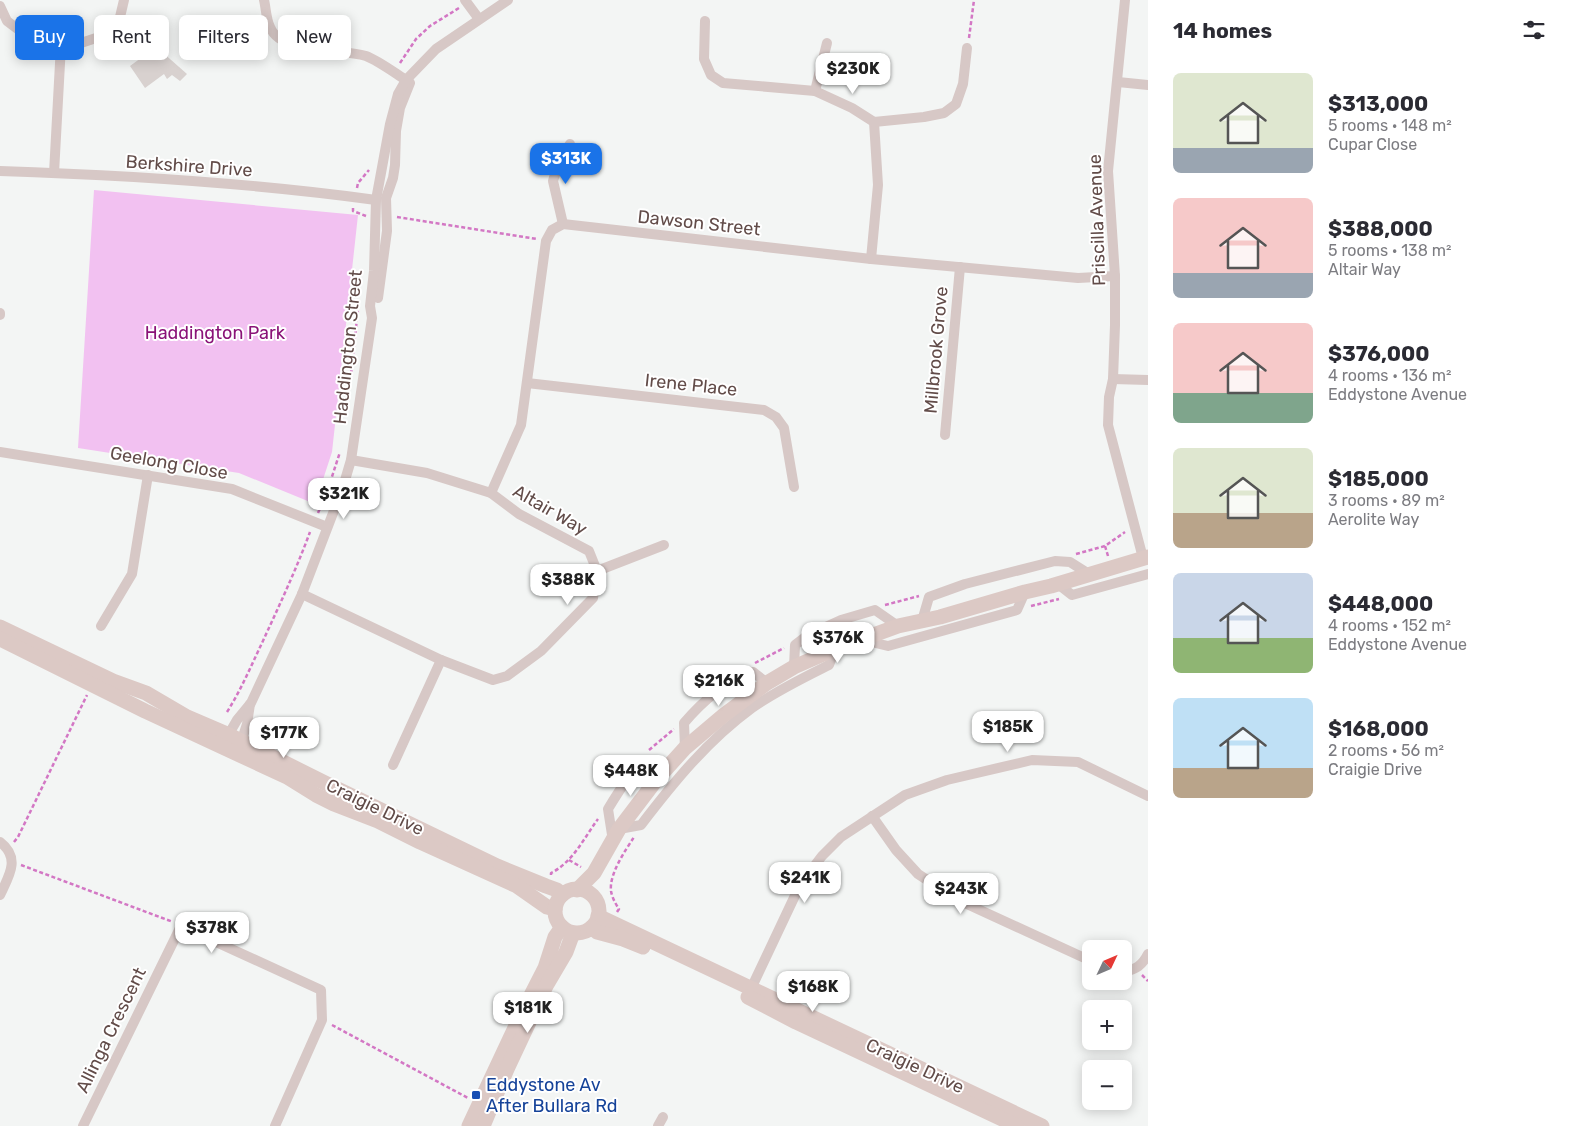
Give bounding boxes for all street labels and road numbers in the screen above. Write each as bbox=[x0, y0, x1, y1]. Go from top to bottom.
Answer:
street label: Berkshire Drive bbox=[125, 151, 253, 181]
street label: Priscilla Avenue bbox=[1084, 154, 1110, 286]
street label: Dawson Street bbox=[637, 206, 761, 240]
street label: Haddington Street bbox=[329, 269, 367, 425]
street label: Millbrook Grove bbox=[919, 285, 953, 415]
street label: Irene Place bbox=[644, 369, 738, 401]
street label: Geelong Close bbox=[108, 442, 230, 484]
street label: Altair Way bbox=[509, 480, 591, 540]
street label: Craigie Drive bbox=[323, 774, 427, 840]
street label: Allinga Crescent bbox=[71, 964, 151, 1096]
street label: Craigie Drive bbox=[862, 1034, 968, 1098]

